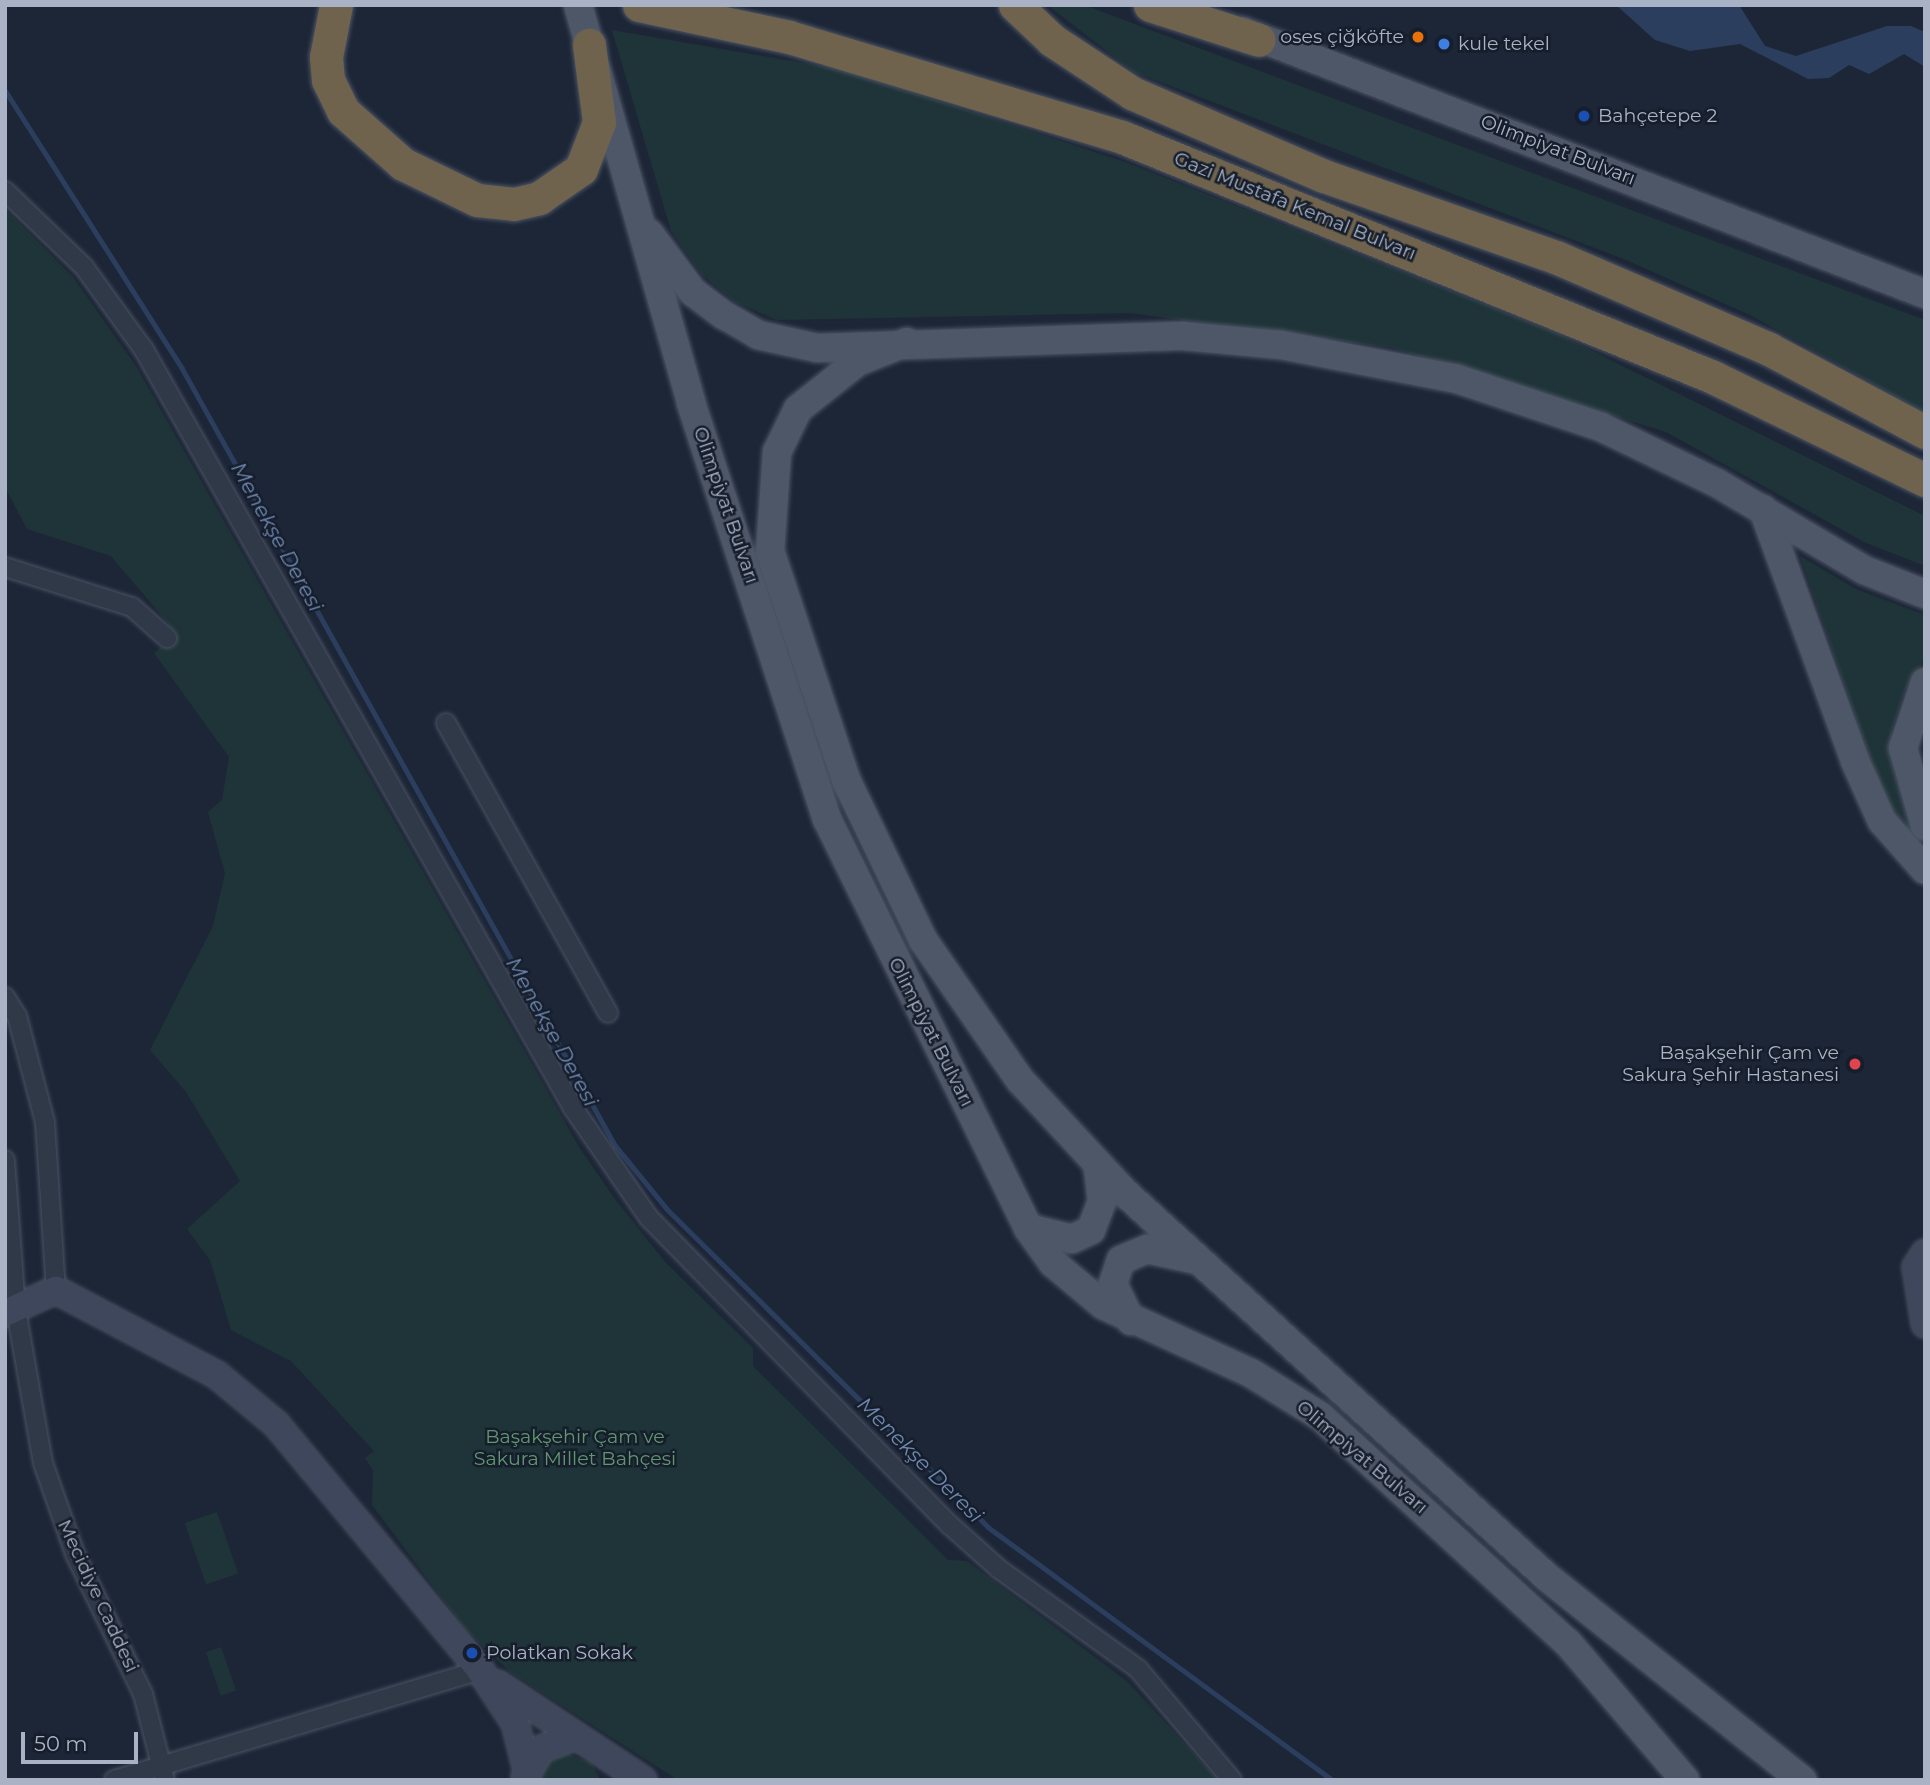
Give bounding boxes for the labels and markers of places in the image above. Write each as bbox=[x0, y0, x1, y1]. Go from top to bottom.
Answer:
place label: oses çiğköfte bbox=[1280, 26, 1404, 48]
marker: oses çiğköfte bbox=[1410, 29, 1426, 45]
place label: kule tekel bbox=[1458, 33, 1550, 55]
marker: kule tekel bbox=[1436, 36, 1452, 52]
place label: Bahçetepe 2 bbox=[1598, 105, 1717, 127]
marker: Bahçetepe 2 bbox=[1576, 108, 1592, 124]
place label: Başakşehir Çam ve Sakura Şehir Hastanesi bbox=[1622, 1042, 1839, 1086]
marker: Başakşehir Çam ve Sakura Şehir Hastanesi bbox=[1845, 1054, 1865, 1074]
place label: Polatkan Sokak bbox=[486, 1642, 633, 1664]
marker: Polatkan Sokak bbox=[464, 1645, 480, 1661]

